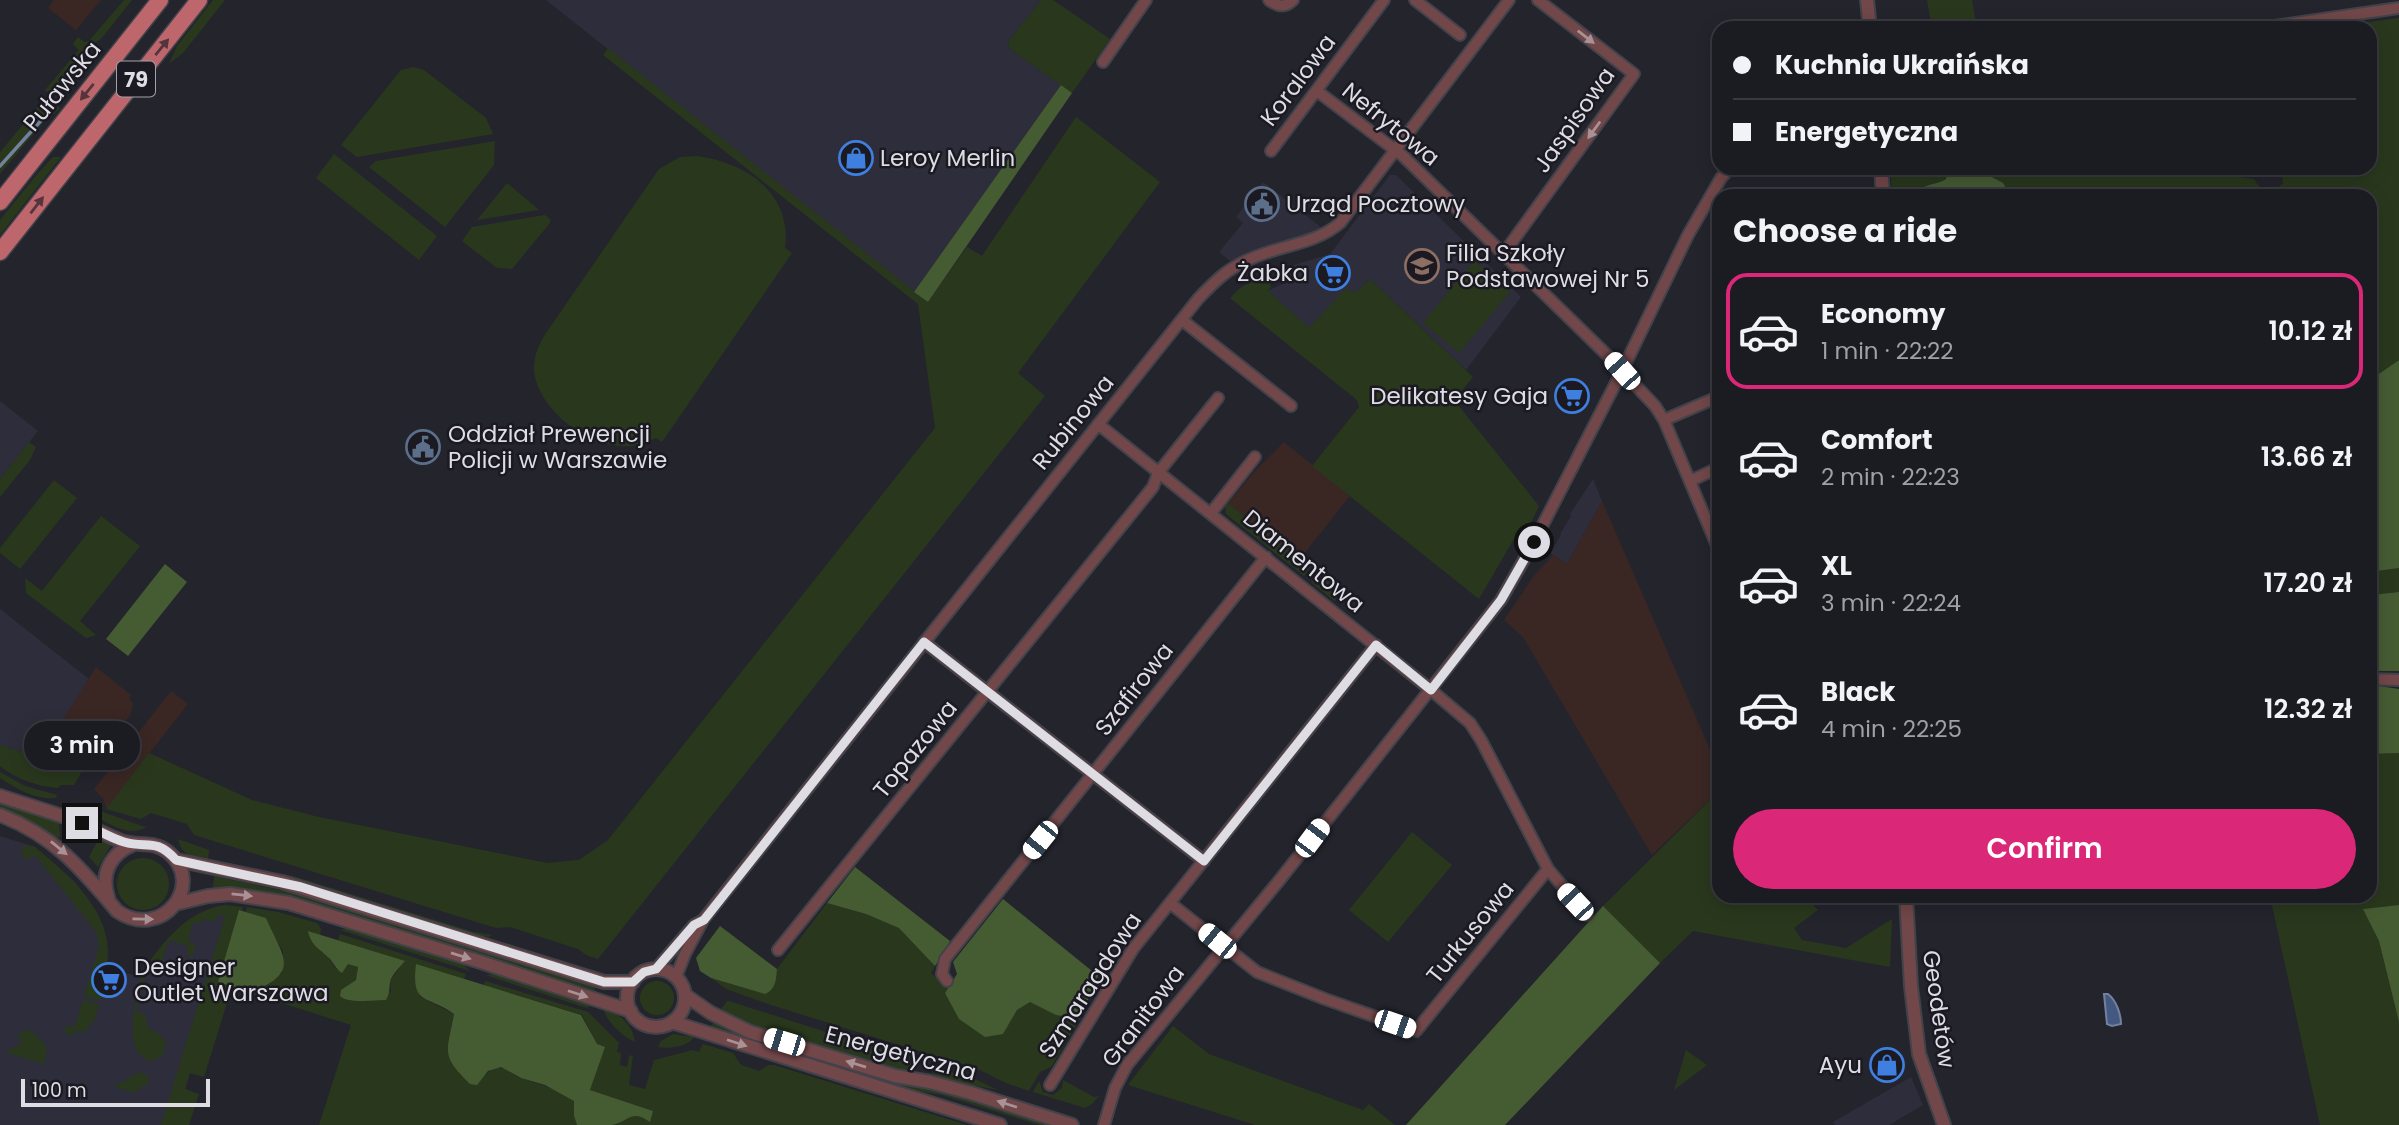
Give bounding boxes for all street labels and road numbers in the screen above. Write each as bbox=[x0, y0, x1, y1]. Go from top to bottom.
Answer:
street label: Koralowa bbox=[1253, 27, 1343, 133]
street label: Puławska bbox=[16, 34, 108, 138]
street label: Jaspisowa bbox=[1526, 61, 1622, 179]
road number: 79 bbox=[117, 62, 155, 96]
street label: Nefrytowa bbox=[1335, 75, 1447, 173]
street label: Rubinowa bbox=[1025, 368, 1121, 476]
street label: Diamentowa bbox=[1237, 502, 1371, 620]
street label: Szafirowa bbox=[1087, 636, 1181, 742]
street label: Topazowa bbox=[865, 693, 965, 805]
street label: Turkusowa bbox=[1419, 874, 1521, 990]
street label: Szmaragdowa bbox=[1031, 906, 1149, 1064]
street label: Geodetów bbox=[1915, 948, 1963, 1070]
street label: Granitowa bbox=[1094, 958, 1192, 1074]
street label: Energetyczna bbox=[822, 1017, 980, 1089]

